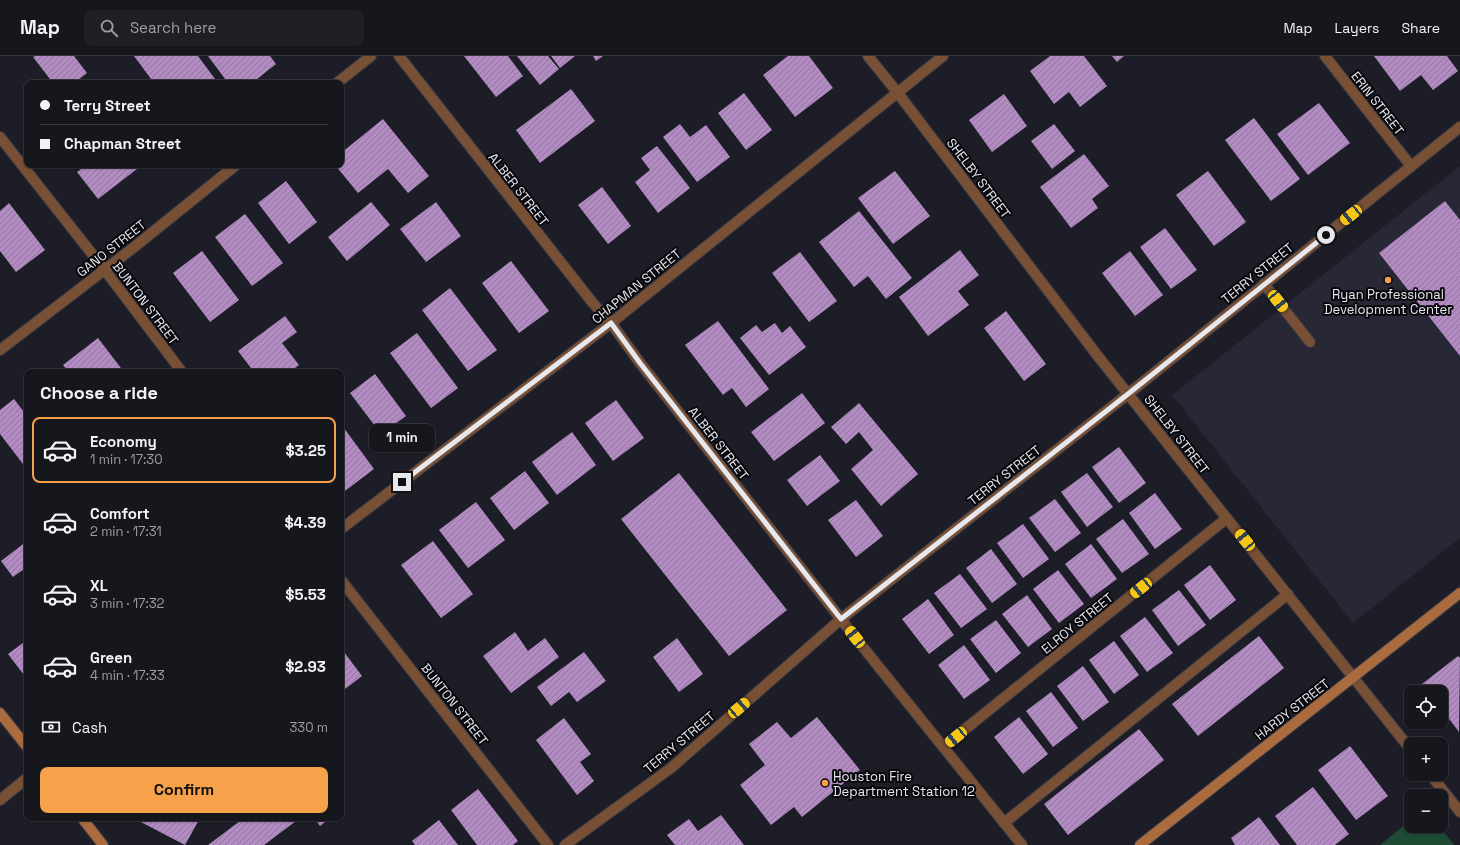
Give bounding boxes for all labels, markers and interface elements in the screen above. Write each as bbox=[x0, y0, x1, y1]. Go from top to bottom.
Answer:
search box bbox=[84, 10, 364, 46]
text: Map bbox=[20, 15, 60, 40]
icon: search bbox=[98, 17, 120, 39]
text: Search here bbox=[130, 18, 216, 37]
text: Map bbox=[1283, 19, 1313, 37]
text: Layers bbox=[1335, 19, 1379, 37]
text: Share bbox=[1401, 19, 1440, 37]
street label: ERIN STREET bbox=[1347, 68, 1408, 139]
text: Terry Street bbox=[64, 96, 151, 115]
text: Chapman Street bbox=[64, 134, 181, 153]
street label: SHELBY STREET bbox=[943, 135, 1015, 222]
street label: ALBER STREET bbox=[485, 149, 553, 230]
car bbox=[1338, 203, 1364, 227]
street label: GANO STREET bbox=[73, 216, 150, 281]
route start bbox=[1317, 226, 1335, 244]
street label: TERRY STREET bbox=[1218, 239, 1297, 308]
street label: CHAPMAN STREET bbox=[588, 245, 685, 328]
street label: BUNTON STREET bbox=[109, 258, 183, 348]
marker: Ryan Professional Development Center bbox=[1383, 275, 1393, 285]
place label: Ryan Professional Development Center bbox=[1324, 286, 1452, 318]
car bbox=[1266, 288, 1290, 314]
text: Choose a ride bbox=[40, 381, 158, 404]
street label: SHELBY STREET bbox=[1140, 391, 1213, 478]
street label: ALBER STREET bbox=[685, 403, 753, 484]
callout: 1 min bbox=[369, 424, 435, 452]
text: 1 min bbox=[386, 429, 418, 446]
icon: car bbox=[42, 432, 78, 468]
text: Economy bbox=[90, 432, 157, 451]
text: $3.25 bbox=[285, 441, 326, 460]
street label: TERRY STREET bbox=[964, 441, 1044, 509]
text: 1 min · 17:30 bbox=[90, 451, 162, 468]
route end bbox=[393, 473, 411, 491]
icon: car bbox=[42, 504, 78, 540]
text: Comfort bbox=[90, 504, 150, 523]
text: $4.39 bbox=[285, 513, 326, 532]
text: 2 min · 17:31 bbox=[90, 523, 162, 540]
car bbox=[1233, 527, 1257, 553]
icon: car bbox=[42, 576, 78, 612]
text: XL bbox=[90, 576, 108, 595]
car bbox=[1128, 576, 1154, 600]
text: $5.53 bbox=[285, 585, 326, 604]
street label: ELROY STREET bbox=[1038, 589, 1117, 658]
text: 3 min · 17:32 bbox=[90, 595, 164, 612]
car bbox=[843, 624, 867, 650]
icon: car bbox=[42, 648, 78, 684]
text: Green bbox=[90, 648, 132, 667]
text: $2.93 bbox=[285, 657, 326, 676]
street label: BUNTON STREET bbox=[417, 660, 492, 749]
text: 4 min · 17:33 bbox=[90, 667, 165, 684]
street label: HARDY STREET bbox=[1252, 675, 1333, 744]
map controls bbox=[1404, 685, 1448, 833]
button: locate bbox=[1404, 685, 1448, 729]
car bbox=[726, 696, 752, 720]
street label: TERRY STREET bbox=[640, 707, 719, 777]
icon: cash bbox=[40, 716, 62, 738]
text: Cash bbox=[72, 718, 107, 737]
text: 330 m bbox=[289, 719, 328, 736]
car bbox=[943, 725, 969, 749]
button: + bbox=[1404, 737, 1448, 781]
button: Confirm bbox=[40, 767, 328, 813]
place label: Houston Fire Department Station 12 bbox=[833, 768, 975, 800]
marker: Houston Fire Department Station 12 bbox=[820, 778, 830, 788]
button: − bbox=[1404, 789, 1448, 833]

